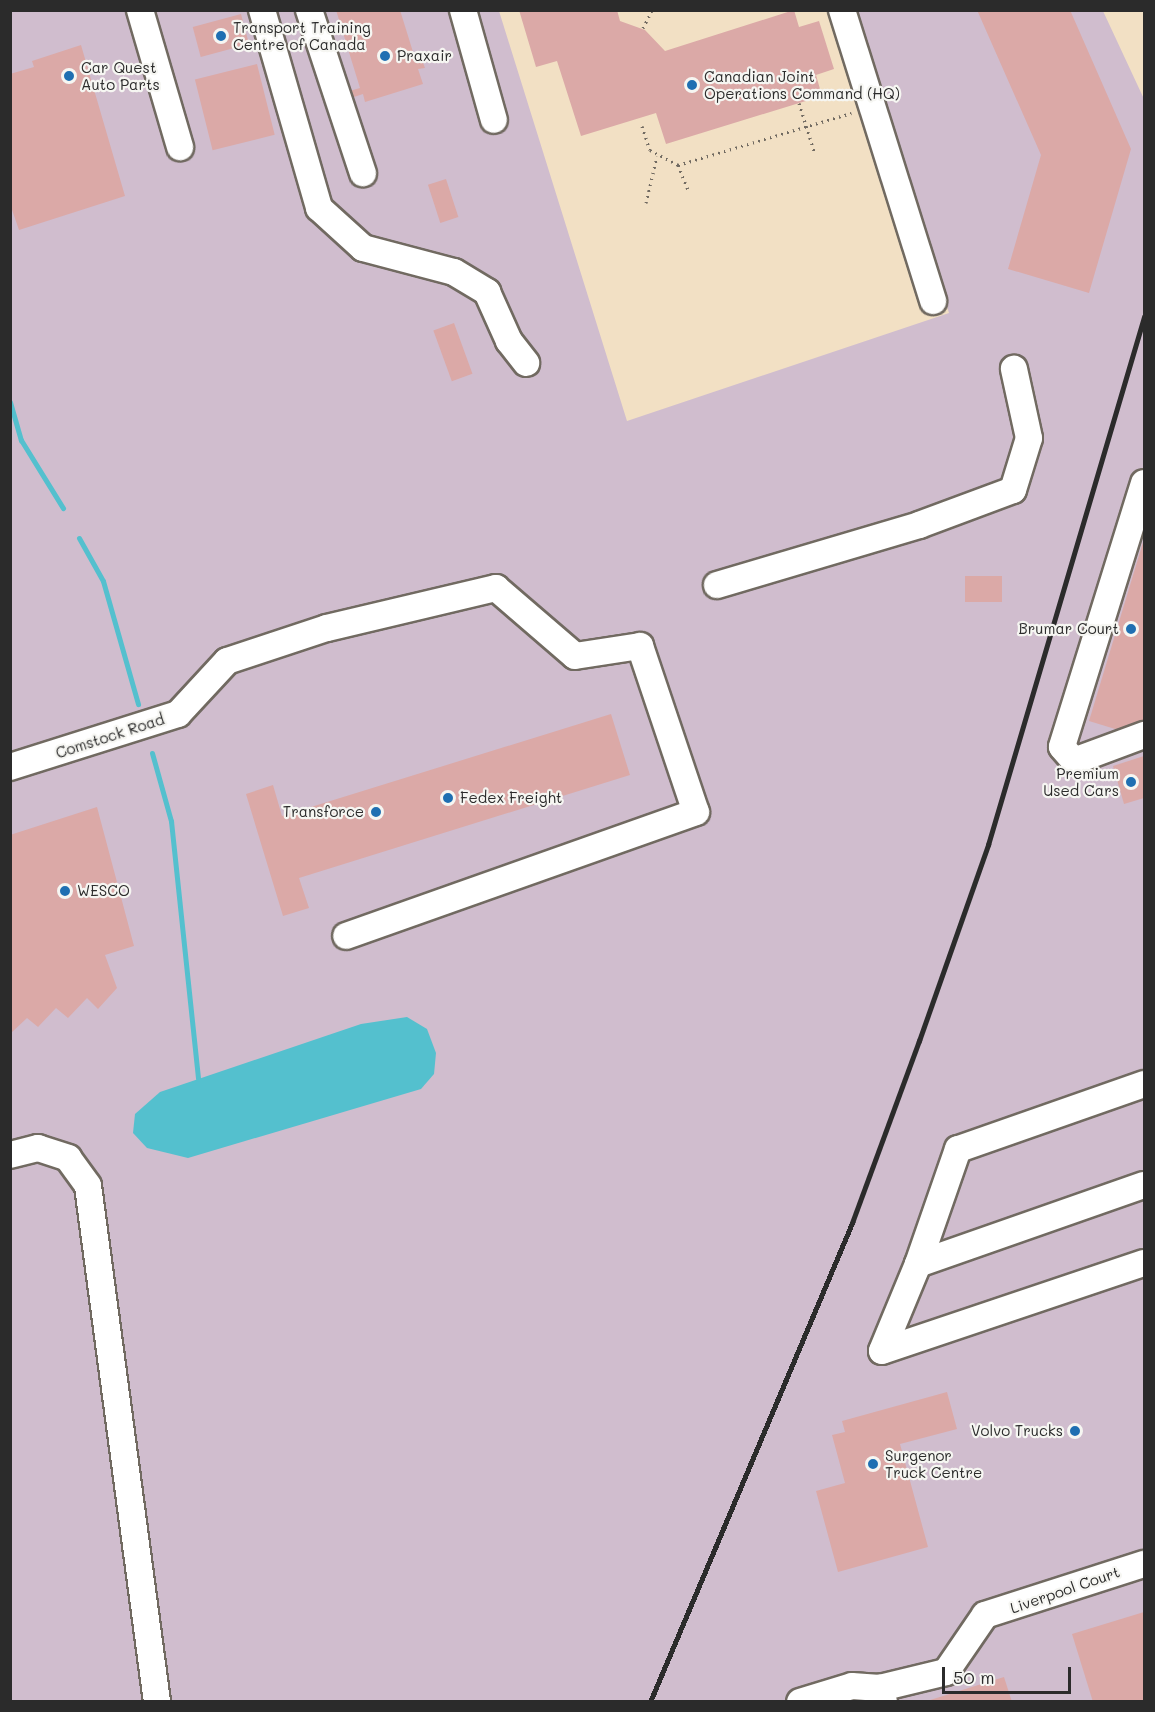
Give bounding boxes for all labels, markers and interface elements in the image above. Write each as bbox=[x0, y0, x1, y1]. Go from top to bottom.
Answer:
place label: Transport Training Centre of Canada bbox=[233, 18, 371, 53]
marker: Transport Training Centre of Canada bbox=[214, 29, 228, 43]
place label: Praxair bbox=[397, 47, 452, 65]
marker: Praxair bbox=[378, 49, 392, 63]
place label: Car Quest Auto Parts bbox=[81, 58, 160, 93]
place label: Canadian Joint Operations Command (HQ) bbox=[704, 67, 900, 102]
marker: Car Quest Auto Parts bbox=[62, 69, 76, 83]
marker: Canadian Joint Operations Command (HQ) bbox=[685, 78, 699, 92]
place label: Brumar Court bbox=[1018, 620, 1119, 638]
marker: Brumar Court bbox=[1124, 622, 1138, 636]
street label: Comstock Road bbox=[53, 710, 167, 762]
place label: Premium Used Cars bbox=[1043, 764, 1119, 799]
marker: Premium Used Cars bbox=[1124, 775, 1138, 789]
place label: Fedex Freight bbox=[460, 789, 562, 807]
marker: Fedex Freight bbox=[441, 791, 455, 805]
place label: Transforce bbox=[283, 803, 364, 821]
marker: Transforce bbox=[369, 805, 383, 819]
place label: WESCO bbox=[77, 882, 130, 900]
marker: WESCO bbox=[58, 884, 72, 898]
place label: Volvo Trucks bbox=[971, 1422, 1063, 1440]
marker: Volvo Trucks bbox=[1068, 1424, 1082, 1438]
place label: Surgenor Truck Centre bbox=[885, 1446, 982, 1481]
marker: Surgenor Truck Centre bbox=[866, 1457, 880, 1471]
street label: Liverpool Court bbox=[1008, 1563, 1122, 1617]
scale bar bbox=[945, 1655, 1074, 1693]
text: 50 m bbox=[953, 1665, 995, 1689]

